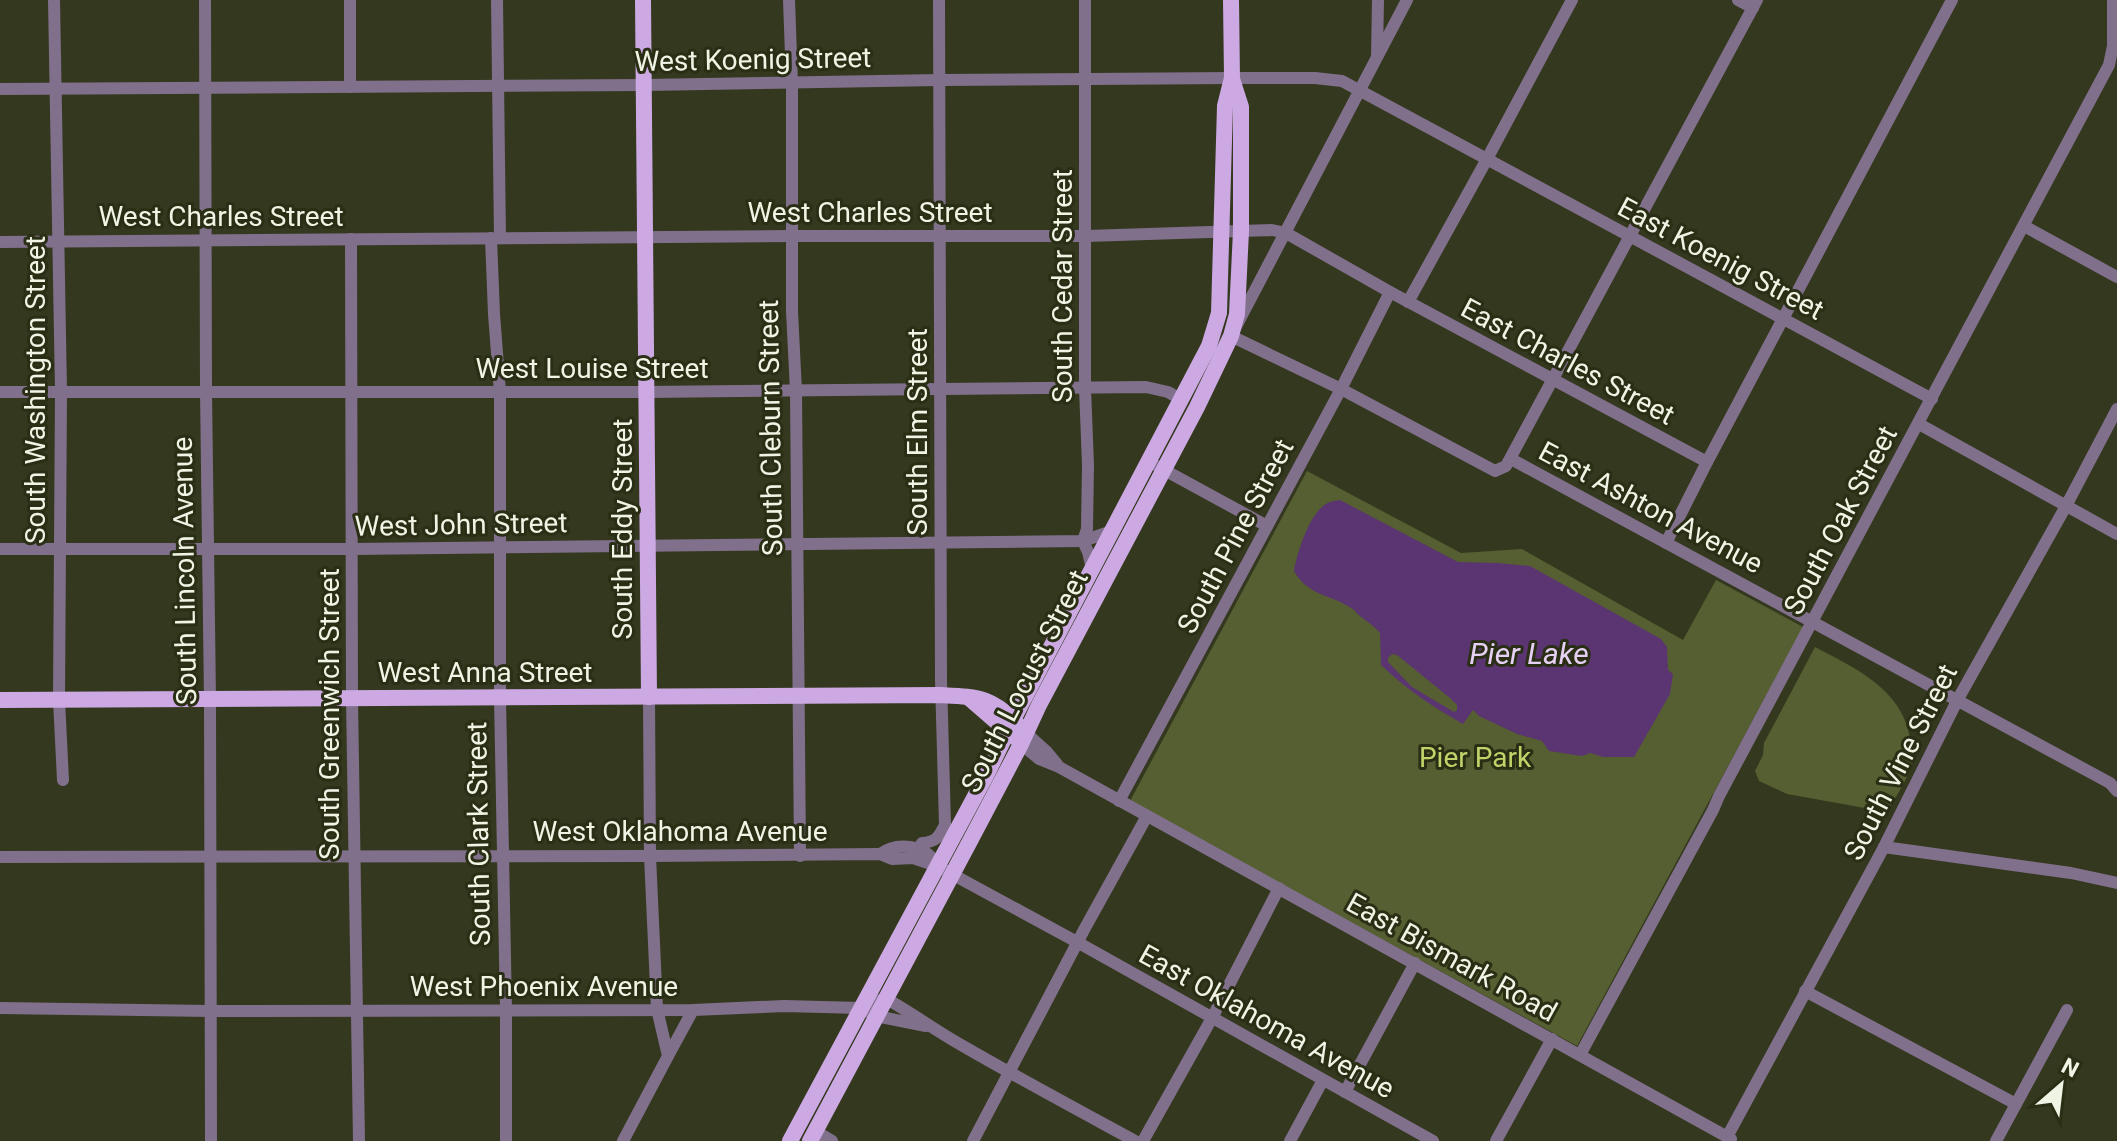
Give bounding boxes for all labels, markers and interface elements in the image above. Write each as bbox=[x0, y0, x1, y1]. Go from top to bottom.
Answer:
street label: West Koenig Street bbox=[634, 41, 872, 78]
street label: South Cedar Street bbox=[1046, 169, 1079, 403]
street label: East Koenig Street bbox=[1612, 190, 1829, 327]
street label: West Charles Street bbox=[747, 196, 993, 229]
street label: West Charles Street bbox=[98, 200, 344, 233]
street label: South Washington Street bbox=[19, 236, 52, 544]
street label: East Charles Street bbox=[1455, 291, 1680, 432]
street label: South Cleburn Street bbox=[752, 300, 789, 556]
street label: South Elm Street bbox=[901, 328, 934, 536]
street label: West Louise Street bbox=[475, 352, 709, 385]
street label: South Eddy Street bbox=[606, 419, 639, 639]
street label: South Oak Street bbox=[1777, 420, 1904, 620]
street label: South Pine Street bbox=[1170, 434, 1301, 639]
street label: East Ashton Avenue bbox=[1533, 435, 1768, 580]
street label: South Lincoln Avenue bbox=[166, 437, 203, 705]
street label: West John Street bbox=[354, 506, 568, 543]
street label: South Locust Street bbox=[954, 565, 1095, 798]
street label: South Greenwich Street bbox=[313, 568, 346, 860]
water label: Pier Lake bbox=[1469, 636, 1589, 671]
street label: West Anna Street bbox=[377, 656, 593, 689]
street label: South Vine Street bbox=[1837, 659, 1964, 866]
street label: South Clark Street bbox=[460, 722, 497, 946]
park label: Pier Park bbox=[1419, 741, 1532, 774]
street label: West Oklahoma Avenue bbox=[533, 815, 828, 848]
street label: East Bismark Road bbox=[1341, 886, 1563, 1029]
street label: East Oklahoma Avenue bbox=[1133, 937, 1400, 1105]
street label: West Phoenix Avenue bbox=[410, 970, 678, 1003]
north arrow bbox=[2021, 1045, 2101, 1125]
text: N bbox=[2057, 1053, 2083, 1082]

